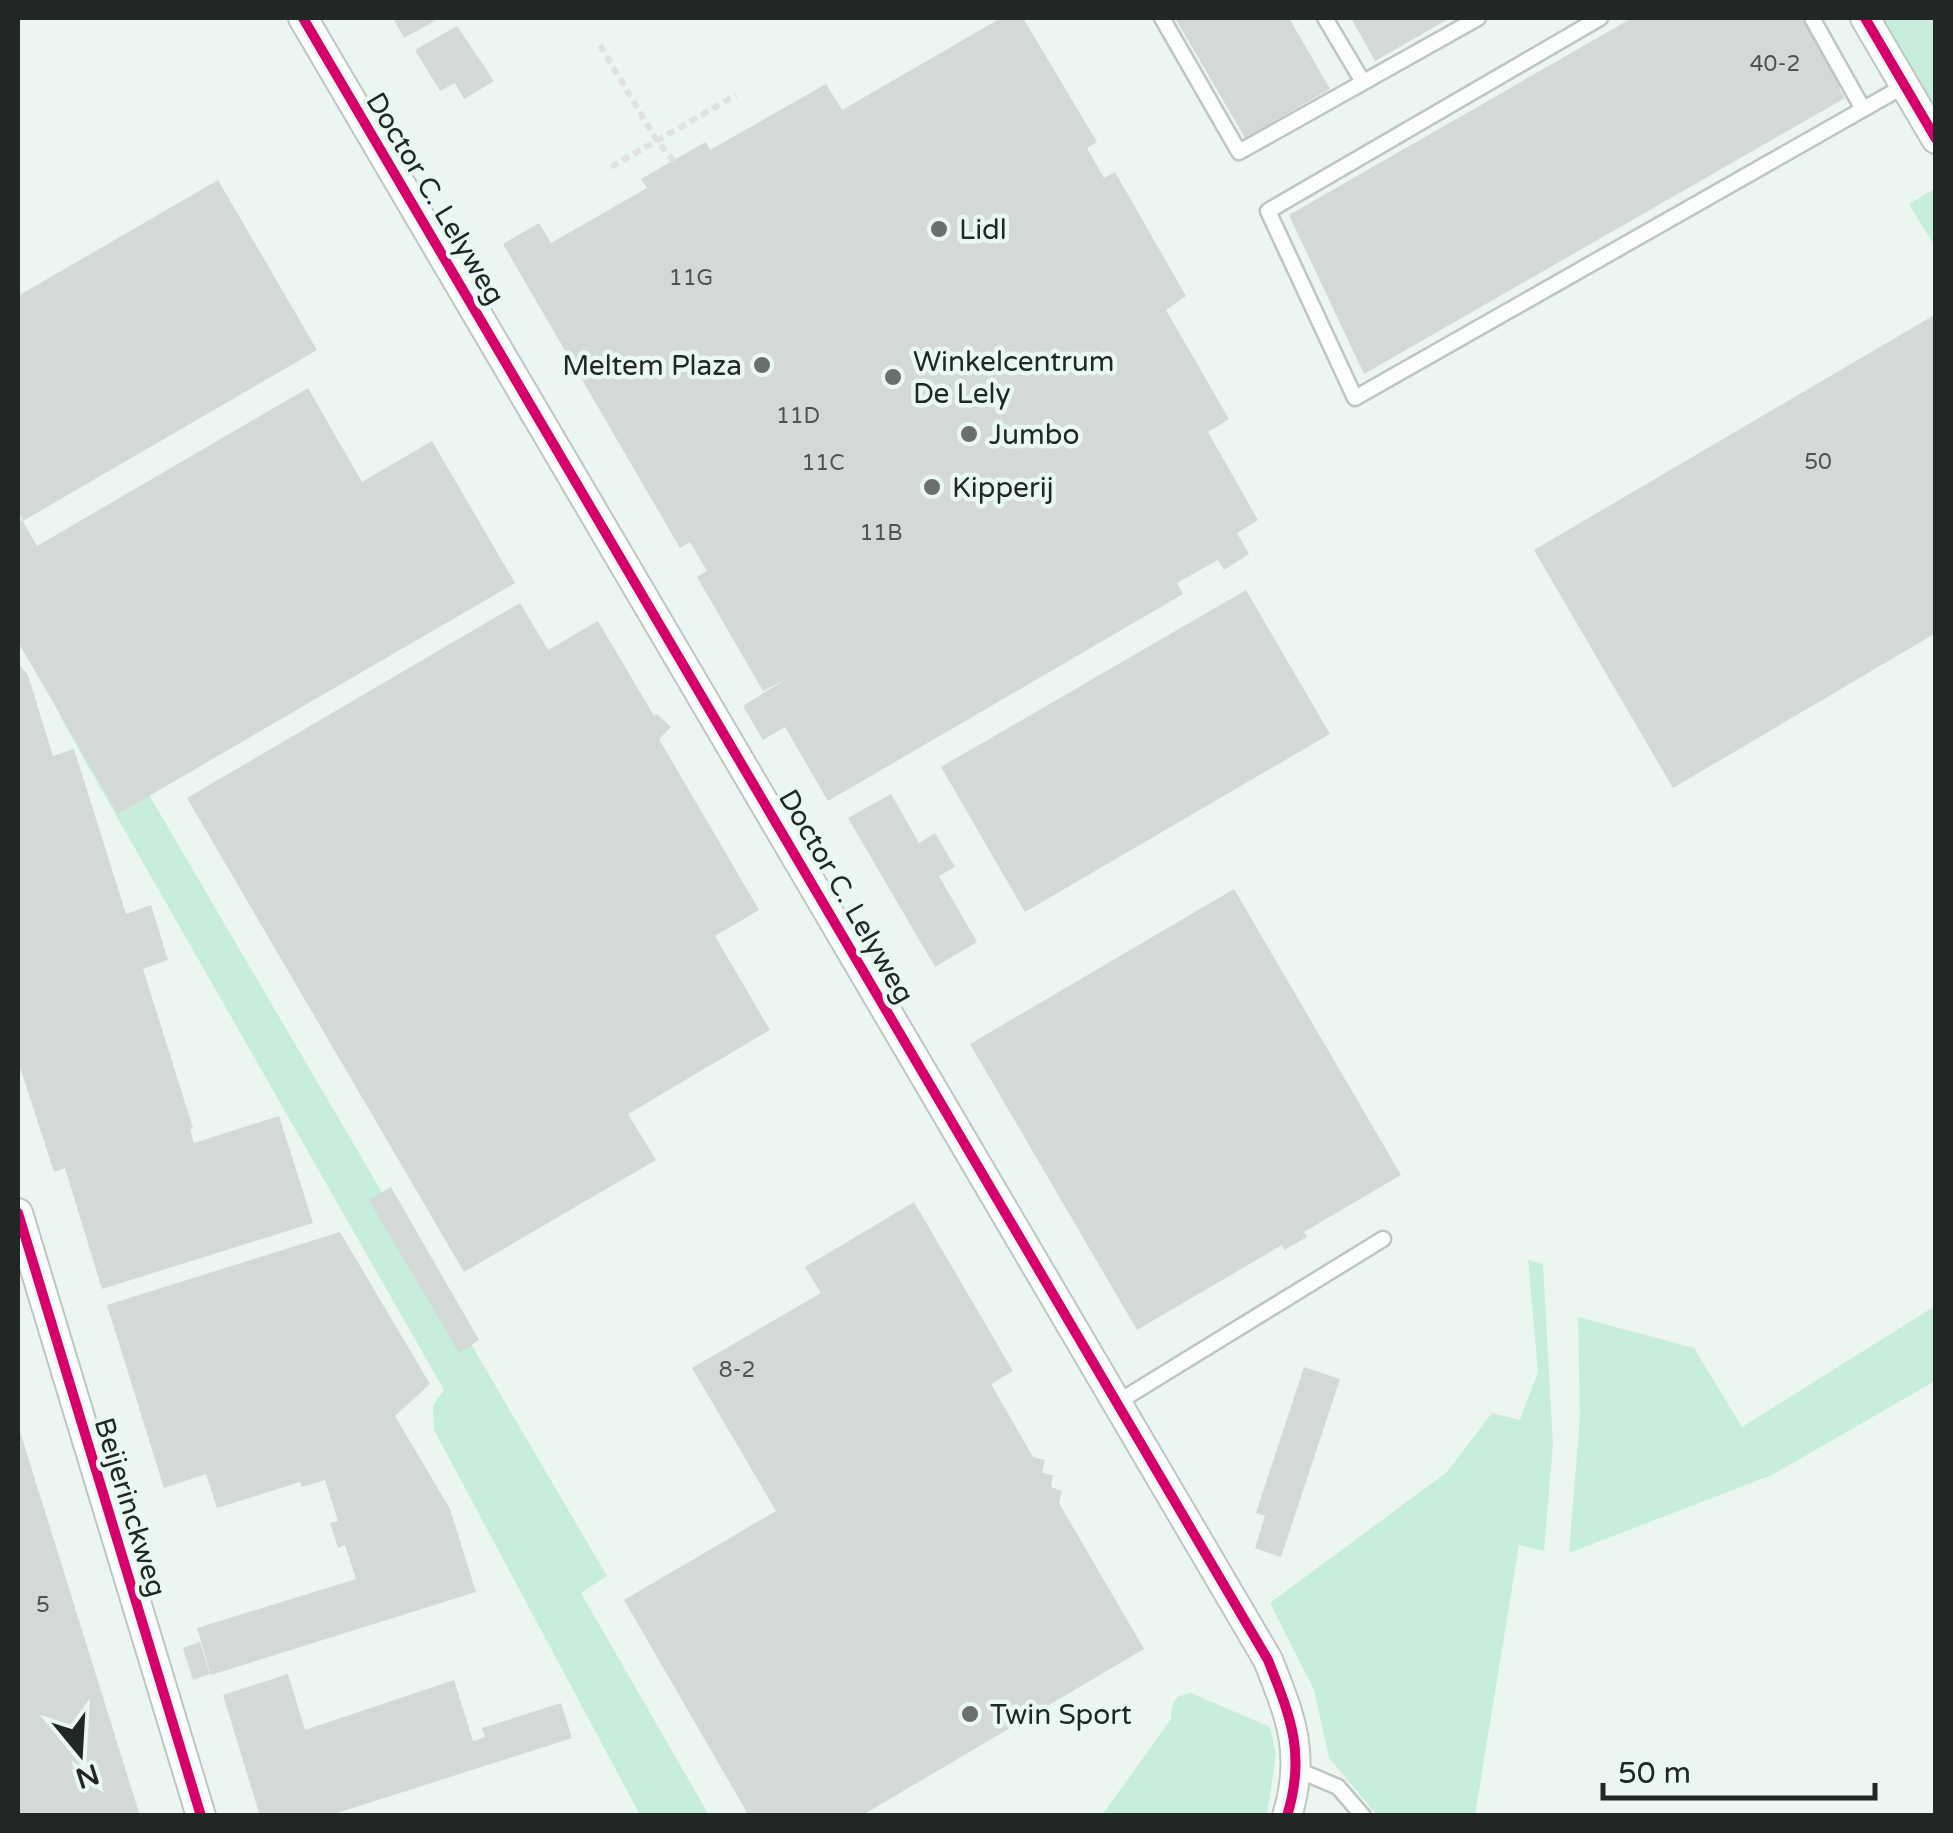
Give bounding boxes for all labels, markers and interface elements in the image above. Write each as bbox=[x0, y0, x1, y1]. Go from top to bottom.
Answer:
house number: 40-2 bbox=[1750, 51, 1800, 77]
street label: Doctor C. Lelyweg bbox=[358, 86, 512, 311]
place label: Lidl bbox=[959, 213, 1007, 247]
marker: Lidl bbox=[928, 218, 950, 240]
house number: 11G bbox=[669, 265, 713, 291]
place label: Winkelcentrum De Lely bbox=[913, 345, 1114, 411]
place label: Meltem Plaza bbox=[562, 349, 742, 383]
marker: Meltem Plaza bbox=[751, 354, 773, 376]
marker: Winkelcentrum De Lely bbox=[882, 366, 904, 388]
house number: 11D bbox=[776, 403, 820, 429]
place label: Jumbo bbox=[989, 418, 1080, 452]
marker: Jumbo bbox=[958, 423, 980, 445]
house number: 50 bbox=[1804, 449, 1832, 475]
house number: 11C bbox=[802, 450, 844, 476]
place label: Kipperij bbox=[952, 471, 1054, 505]
marker: Kipperij bbox=[921, 476, 943, 498]
house number: 11B bbox=[860, 520, 902, 546]
street label: Doctor C. Lelyweg bbox=[771, 783, 921, 1010]
house number: 8-2 bbox=[719, 1357, 755, 1383]
street label: Beijerinckweg bbox=[87, 1414, 173, 1601]
house number: 5 bbox=[36, 1592, 50, 1618]
place label: Twin Sport bbox=[990, 1698, 1132, 1732]
north arrow bbox=[30, 1703, 130, 1803]
marker: Twin Sport bbox=[959, 1703, 981, 1725]
scale bar bbox=[1603, 1738, 1876, 1800]
text: 50 m bbox=[1618, 1755, 1691, 1792]
text: N bbox=[71, 1756, 103, 1795]

